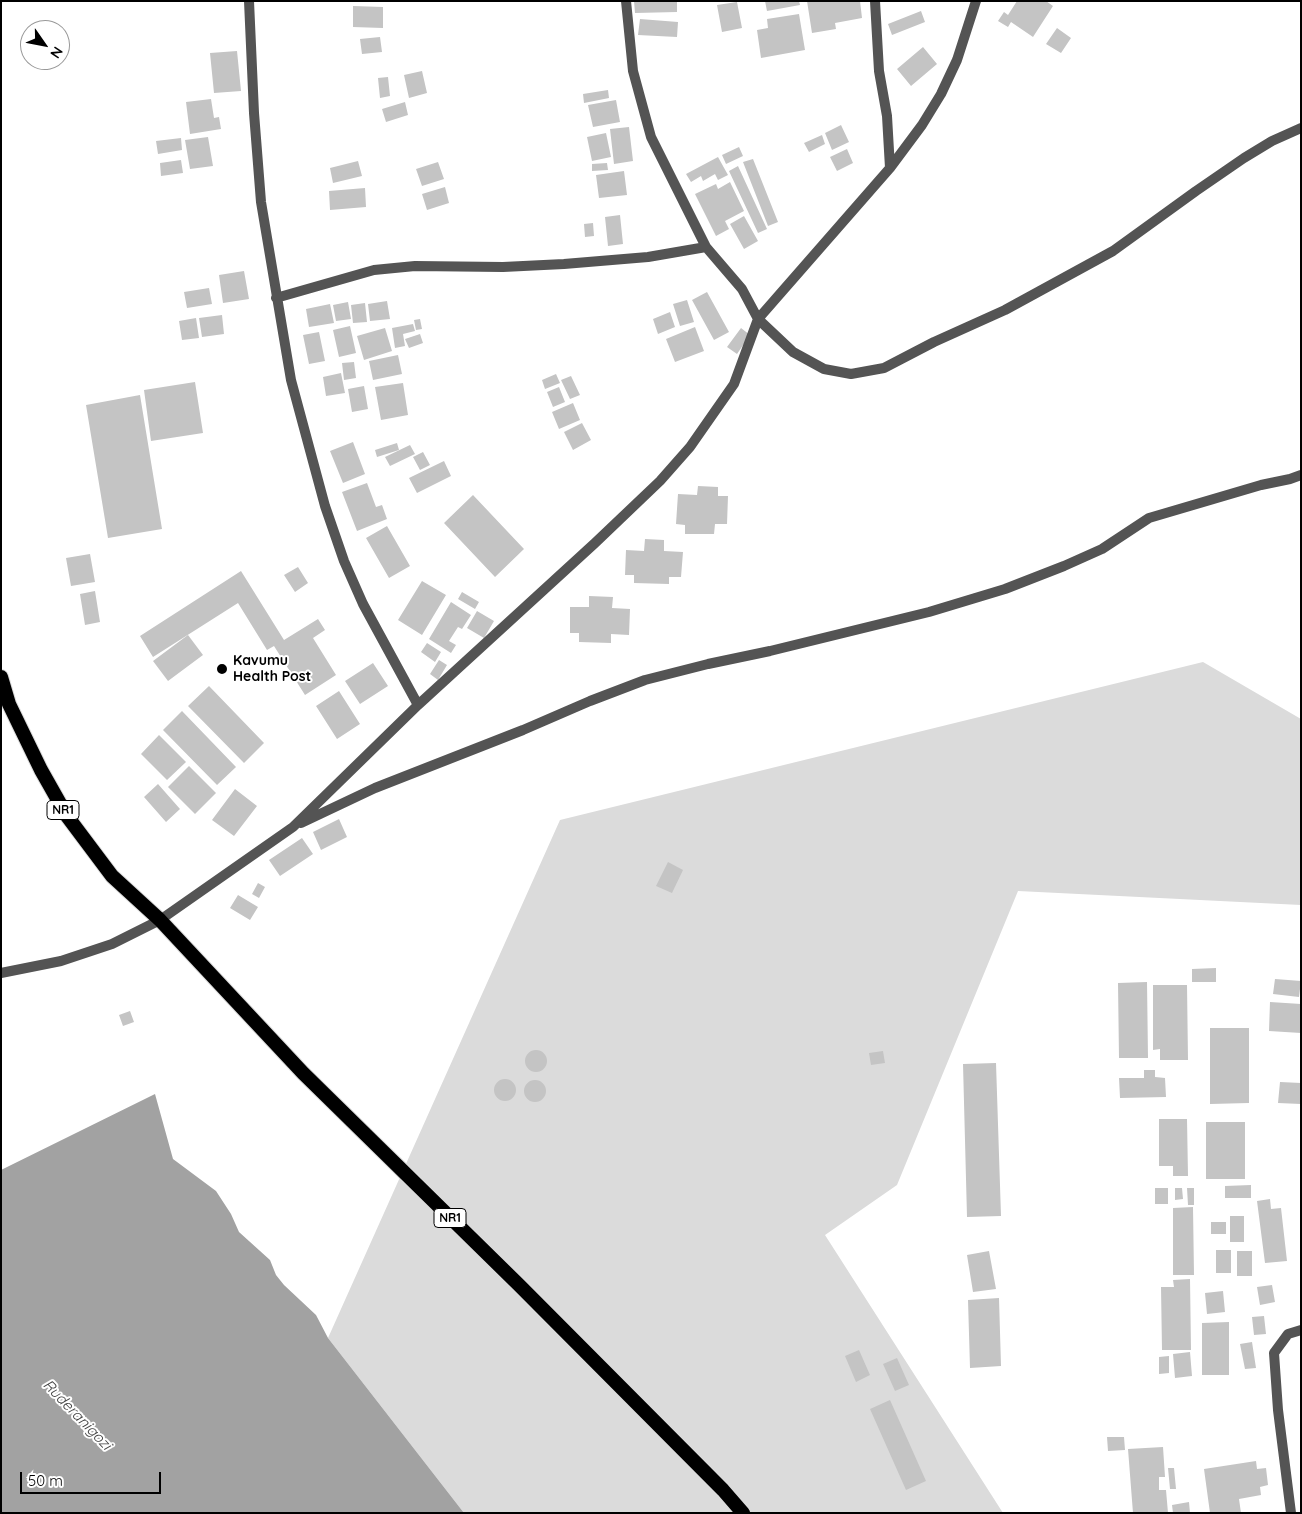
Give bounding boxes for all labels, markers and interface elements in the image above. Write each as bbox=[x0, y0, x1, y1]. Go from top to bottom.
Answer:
north arrow bbox=[20, 20, 70, 70]
text: N bbox=[46, 43, 67, 62]
place label: Kavumu Health Post bbox=[233, 653, 311, 686]
marker: Kavumu Health Post bbox=[215, 662, 229, 676]
road number: NR1 bbox=[47, 800, 79, 820]
road number: NR1 bbox=[434, 1208, 466, 1228]
water label: Ruderanigozi bbox=[39, 1376, 115, 1454]
scale bar bbox=[22, 1462, 164, 1494]
text: 50 m bbox=[28, 1471, 63, 1490]

